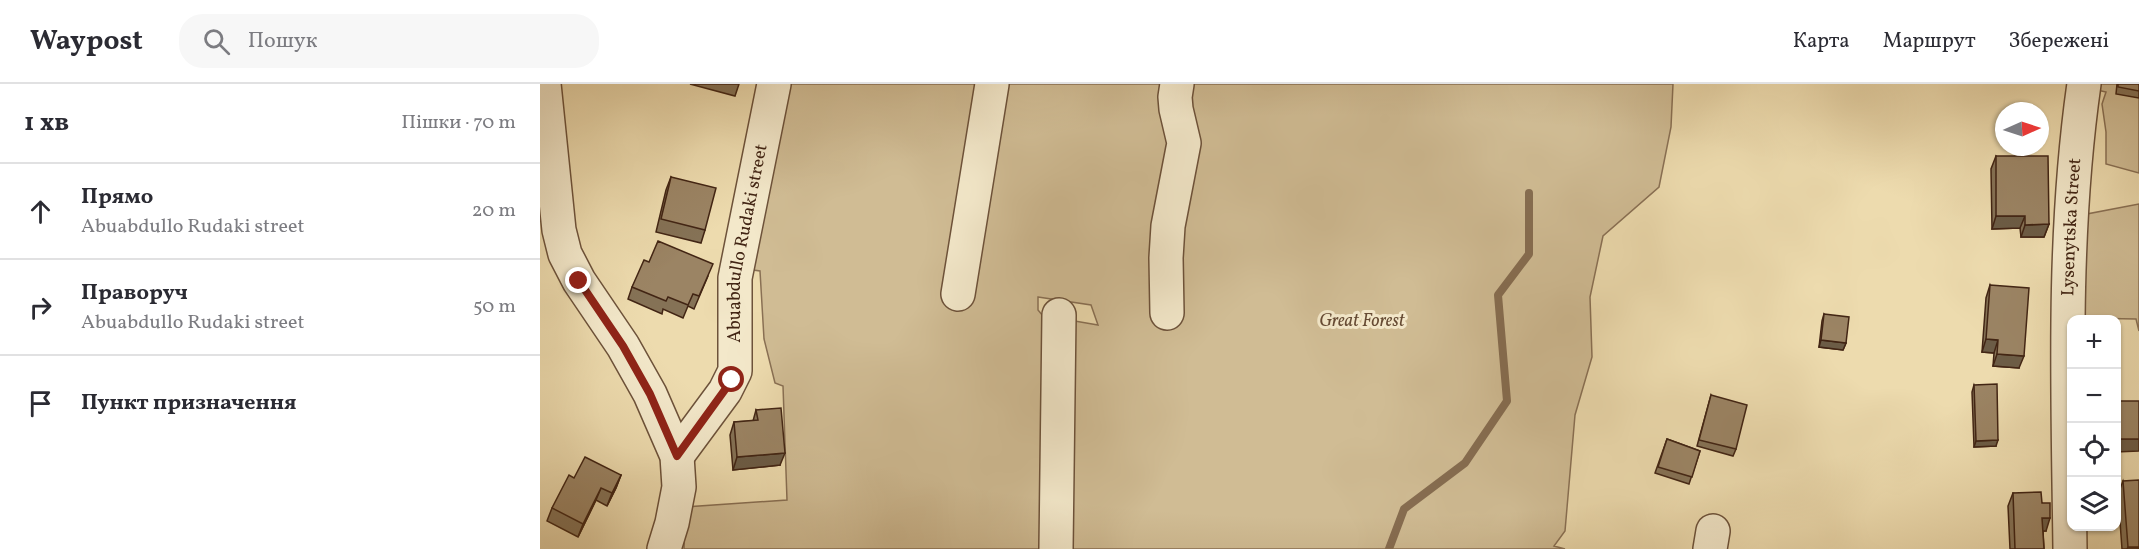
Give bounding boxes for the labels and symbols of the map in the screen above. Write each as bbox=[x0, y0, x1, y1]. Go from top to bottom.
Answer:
north arrow bbox=[1995, 102, 2049, 156]
street label: Abuabdullo Rudaki street bbox=[722, 142, 774, 343]
street label: Lysenytska Street bbox=[2056, 157, 2088, 296]
route end bbox=[565, 267, 591, 293]
park label: Great Forest bbox=[1319, 309, 1406, 334]
route start bbox=[718, 366, 744, 392]

